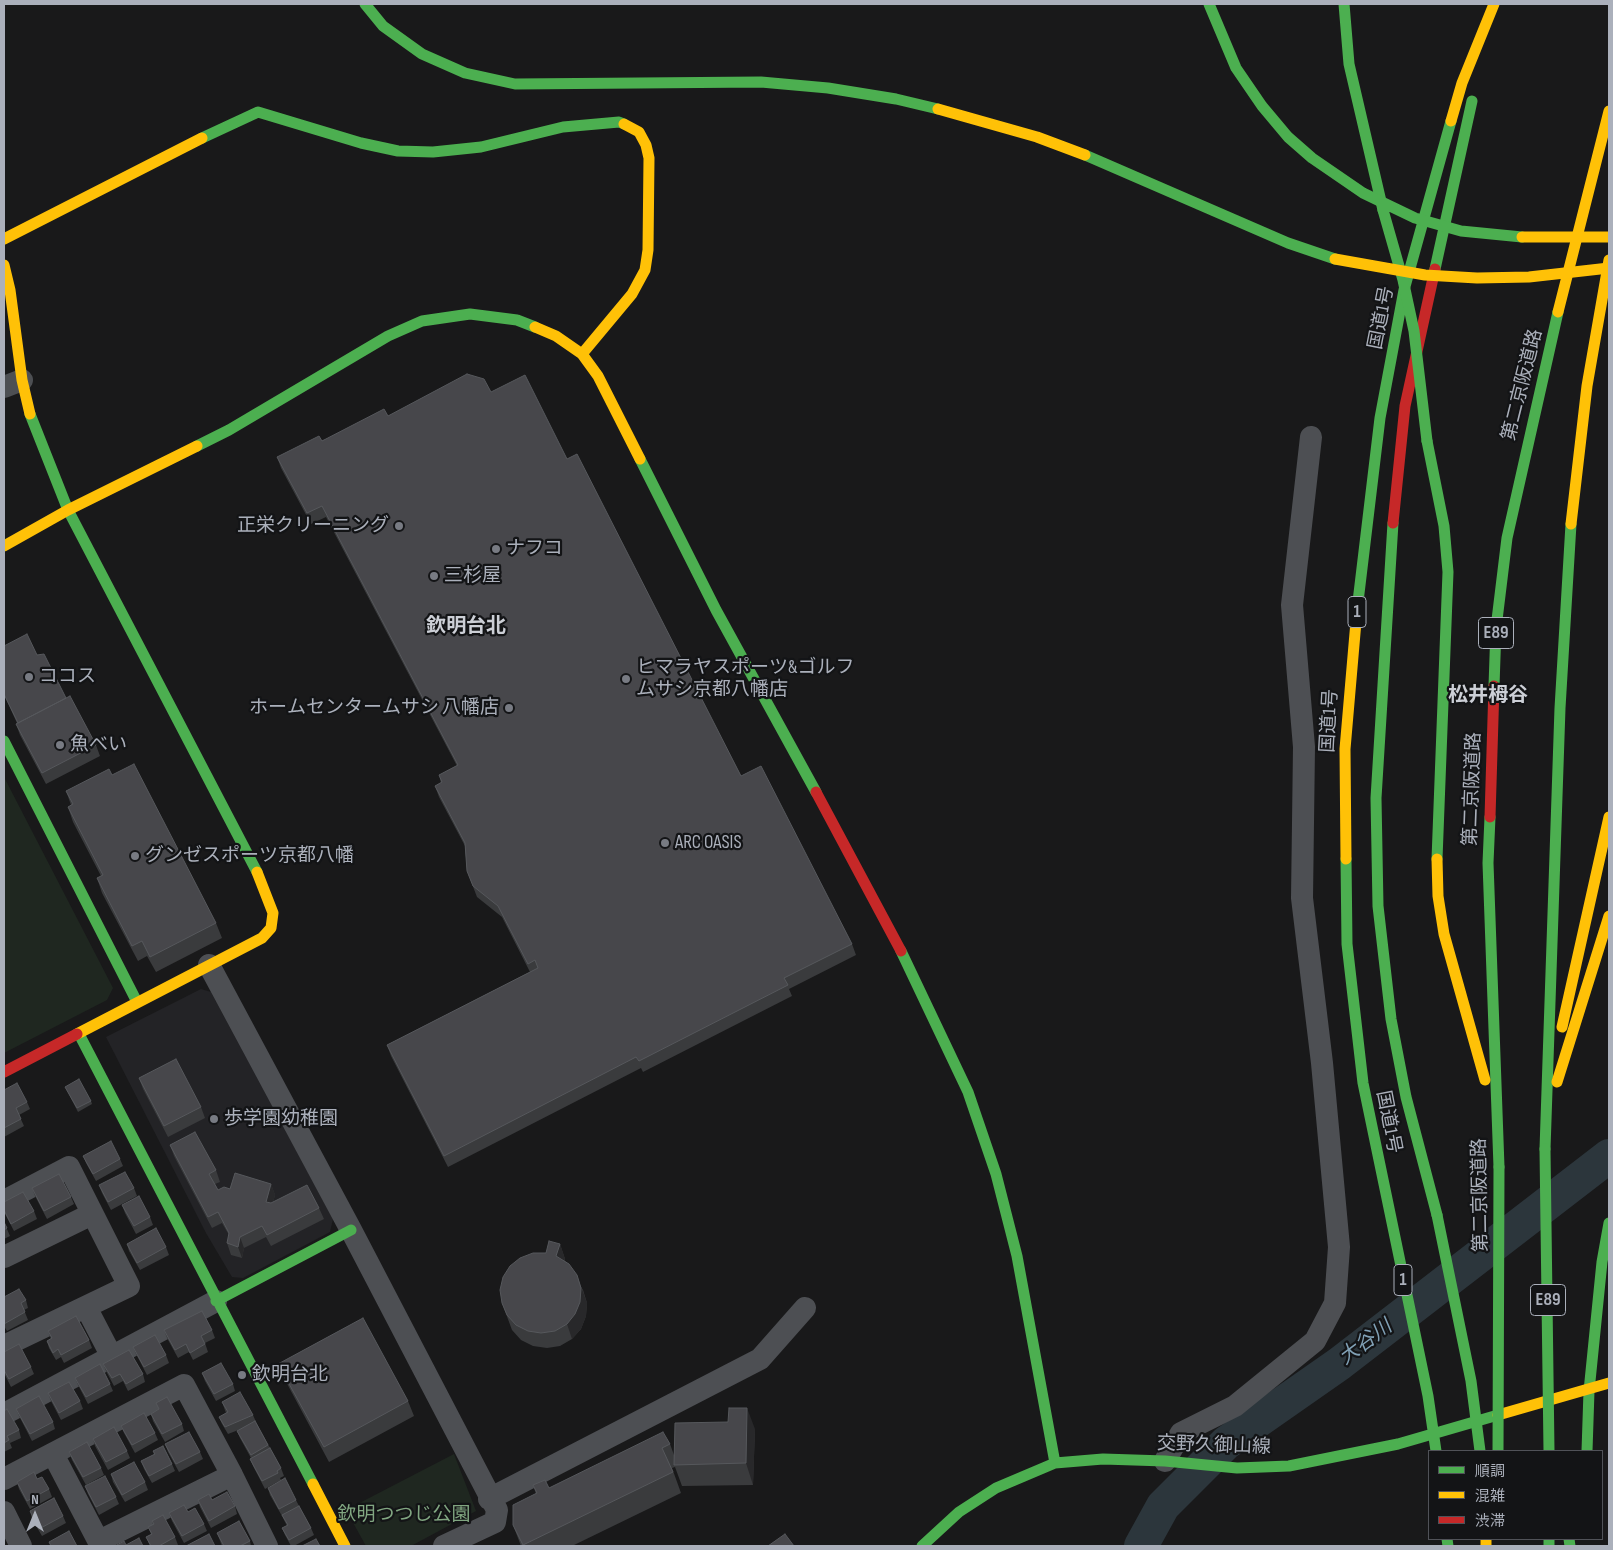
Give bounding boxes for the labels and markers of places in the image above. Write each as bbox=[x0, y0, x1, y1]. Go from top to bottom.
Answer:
place label: 正栄クリーニング bbox=[237, 515, 389, 537]
marker: 正栄クリーニング bbox=[393, 520, 405, 532]
place label: ナフコ bbox=[506, 538, 563, 560]
marker: ナフコ bbox=[490, 543, 502, 555]
place label: 三杉屋 bbox=[444, 565, 501, 587]
marker: 三杉屋 bbox=[428, 570, 440, 582]
place label: ヒマラヤスポーツ&ゴルフ ムサシ京都八幡店 bbox=[636, 657, 855, 701]
place label: ココス bbox=[39, 666, 96, 688]
marker: ココス bbox=[23, 671, 35, 683]
marker: ヒマラヤスポーツ&ゴルフ ムサシ京都八幡店 bbox=[620, 673, 632, 685]
place label: ホームセンタームサシ 八幡店 bbox=[249, 697, 499, 719]
marker: ホームセンタームサシ 八幡店 bbox=[503, 702, 515, 714]
place label: 魚べい bbox=[70, 734, 127, 756]
marker: 魚べい bbox=[54, 739, 66, 751]
place label: ARC OASIS bbox=[675, 832, 742, 854]
marker: ARC OASIS bbox=[659, 837, 671, 849]
place label: グンゼスポーツ京都八幡 bbox=[145, 845, 354, 867]
marker: グンゼスポーツ京都八幡 bbox=[129, 850, 141, 862]
place label: 歩学園幼稚園 bbox=[224, 1108, 338, 1130]
marker: 歩学園幼稚園 bbox=[208, 1113, 220, 1125]
place label: 欽明台北 bbox=[252, 1364, 328, 1386]
marker: 欽明台北 bbox=[236, 1369, 248, 1381]

